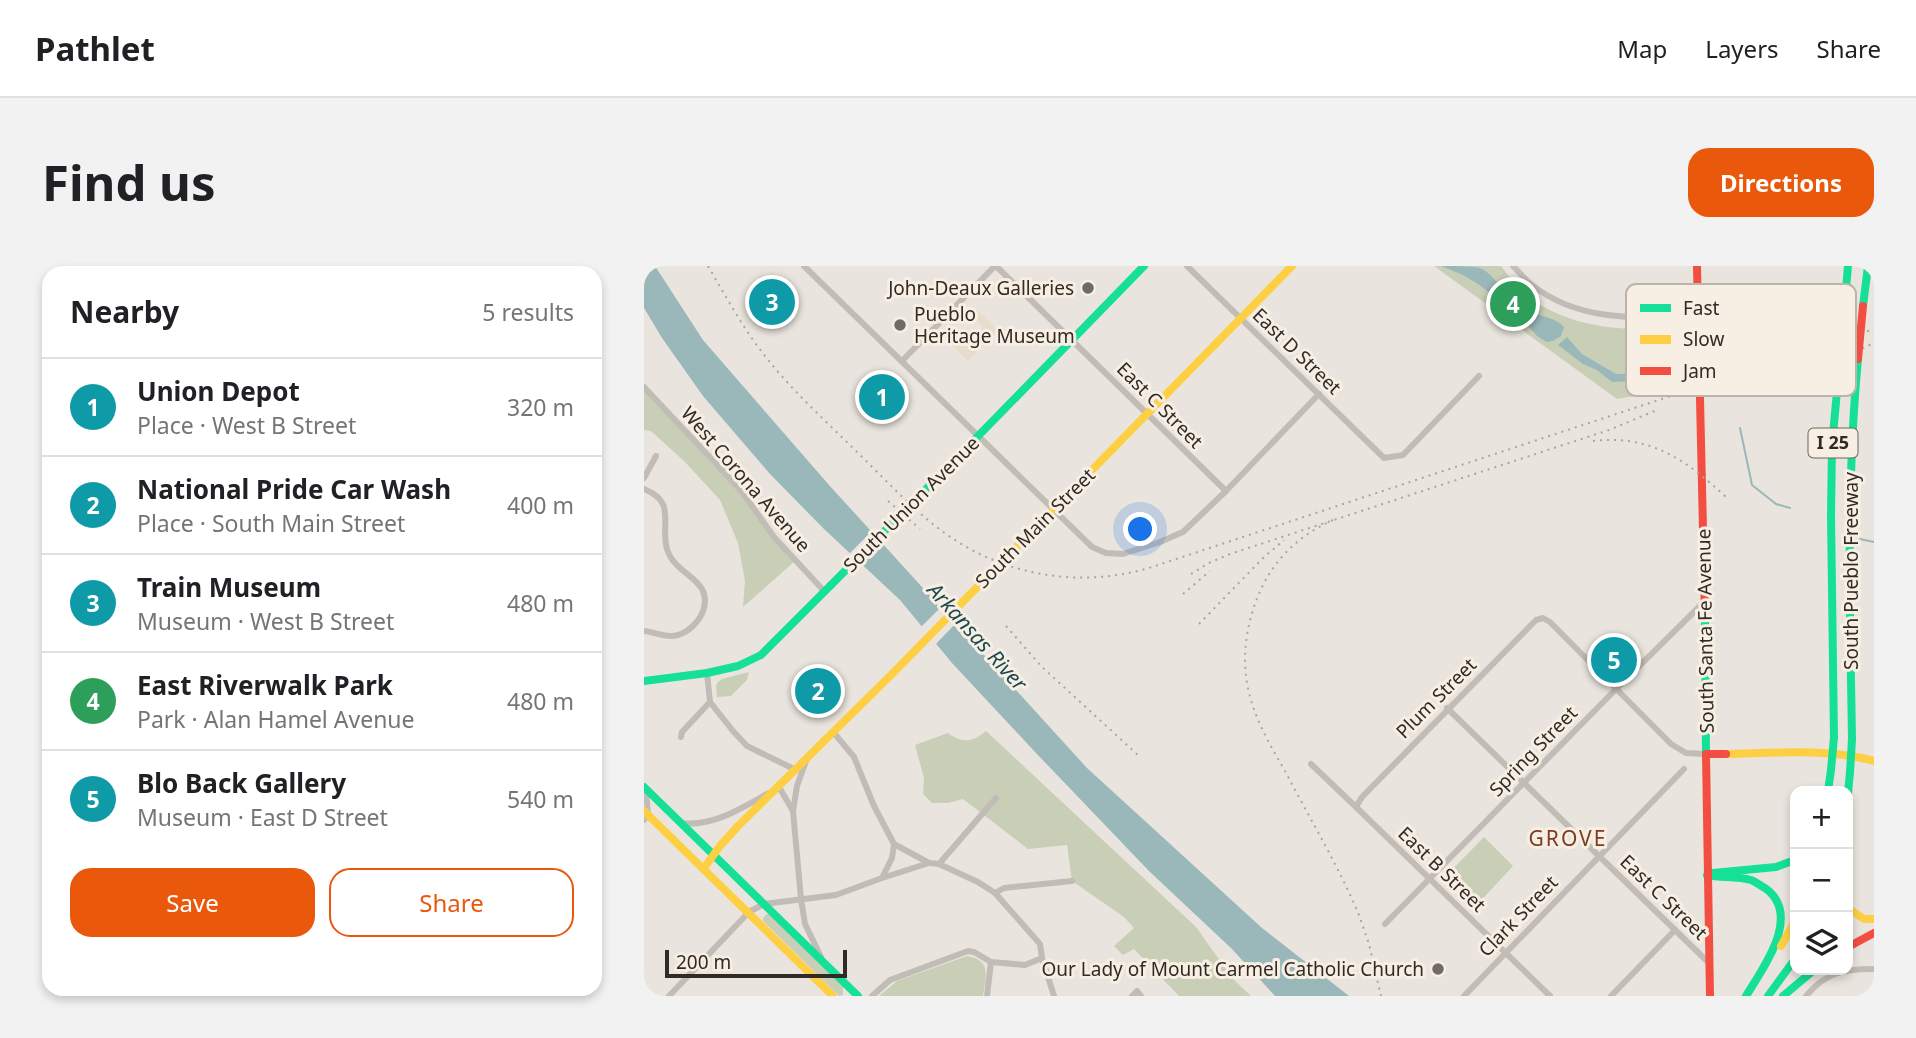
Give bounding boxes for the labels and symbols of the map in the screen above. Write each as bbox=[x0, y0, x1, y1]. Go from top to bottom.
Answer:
place label: John-Deaux Galleries bbox=[886, 275, 1074, 301]
pin: 3 bbox=[749, 276, 795, 328]
pin: 4 bbox=[1490, 278, 1536, 330]
marker: John-Deaux Galleries bbox=[1080, 280, 1096, 296]
legend bbox=[1626, 284, 1856, 396]
text: Fast bbox=[1683, 295, 1720, 321]
place label: Pueblo Heritage Museum bbox=[914, 301, 1075, 349]
street label: East D Street bbox=[1247, 302, 1347, 400]
marker: Pueblo Heritage Museum bbox=[892, 317, 908, 333]
text: Slow bbox=[1683, 326, 1724, 352]
street label: East C Street bbox=[1111, 356, 1209, 454]
text: Jam bbox=[1681, 358, 1717, 384]
pin: 1 bbox=[859, 371, 905, 423]
street label: West Corona Avenue bbox=[675, 401, 817, 557]
road number: I 25 bbox=[1808, 428, 1858, 458]
street label: South Union Avenue bbox=[837, 430, 985, 578]
street label: South Main Street bbox=[969, 462, 1101, 594]
street label: South Pueblo Freeway bbox=[1838, 472, 1864, 670]
your location bbox=[1123, 512, 1157, 546]
street label: South Santa Fe Avenue bbox=[1690, 528, 1720, 734]
water label: Arkansas River bbox=[920, 575, 1035, 698]
pin: 5 bbox=[1591, 634, 1637, 686]
street label: Plum Street bbox=[1390, 652, 1482, 744]
pin: 2 bbox=[795, 665, 841, 717]
street label: Spring Street bbox=[1483, 700, 1583, 802]
street label: East B Street bbox=[1393, 821, 1492, 918]
district label: GROVE bbox=[1529, 824, 1607, 852]
street label: East C Street bbox=[1615, 849, 1713, 945]
street label: Clark Street bbox=[1473, 870, 1563, 962]
scale bar bbox=[665, 947, 847, 979]
place label: Our Lady of Mount Carmel Catholic Church bbox=[1041, 956, 1424, 982]
marker: Our Lady of Mount Carmel Catholic Church bbox=[1430, 961, 1446, 977]

